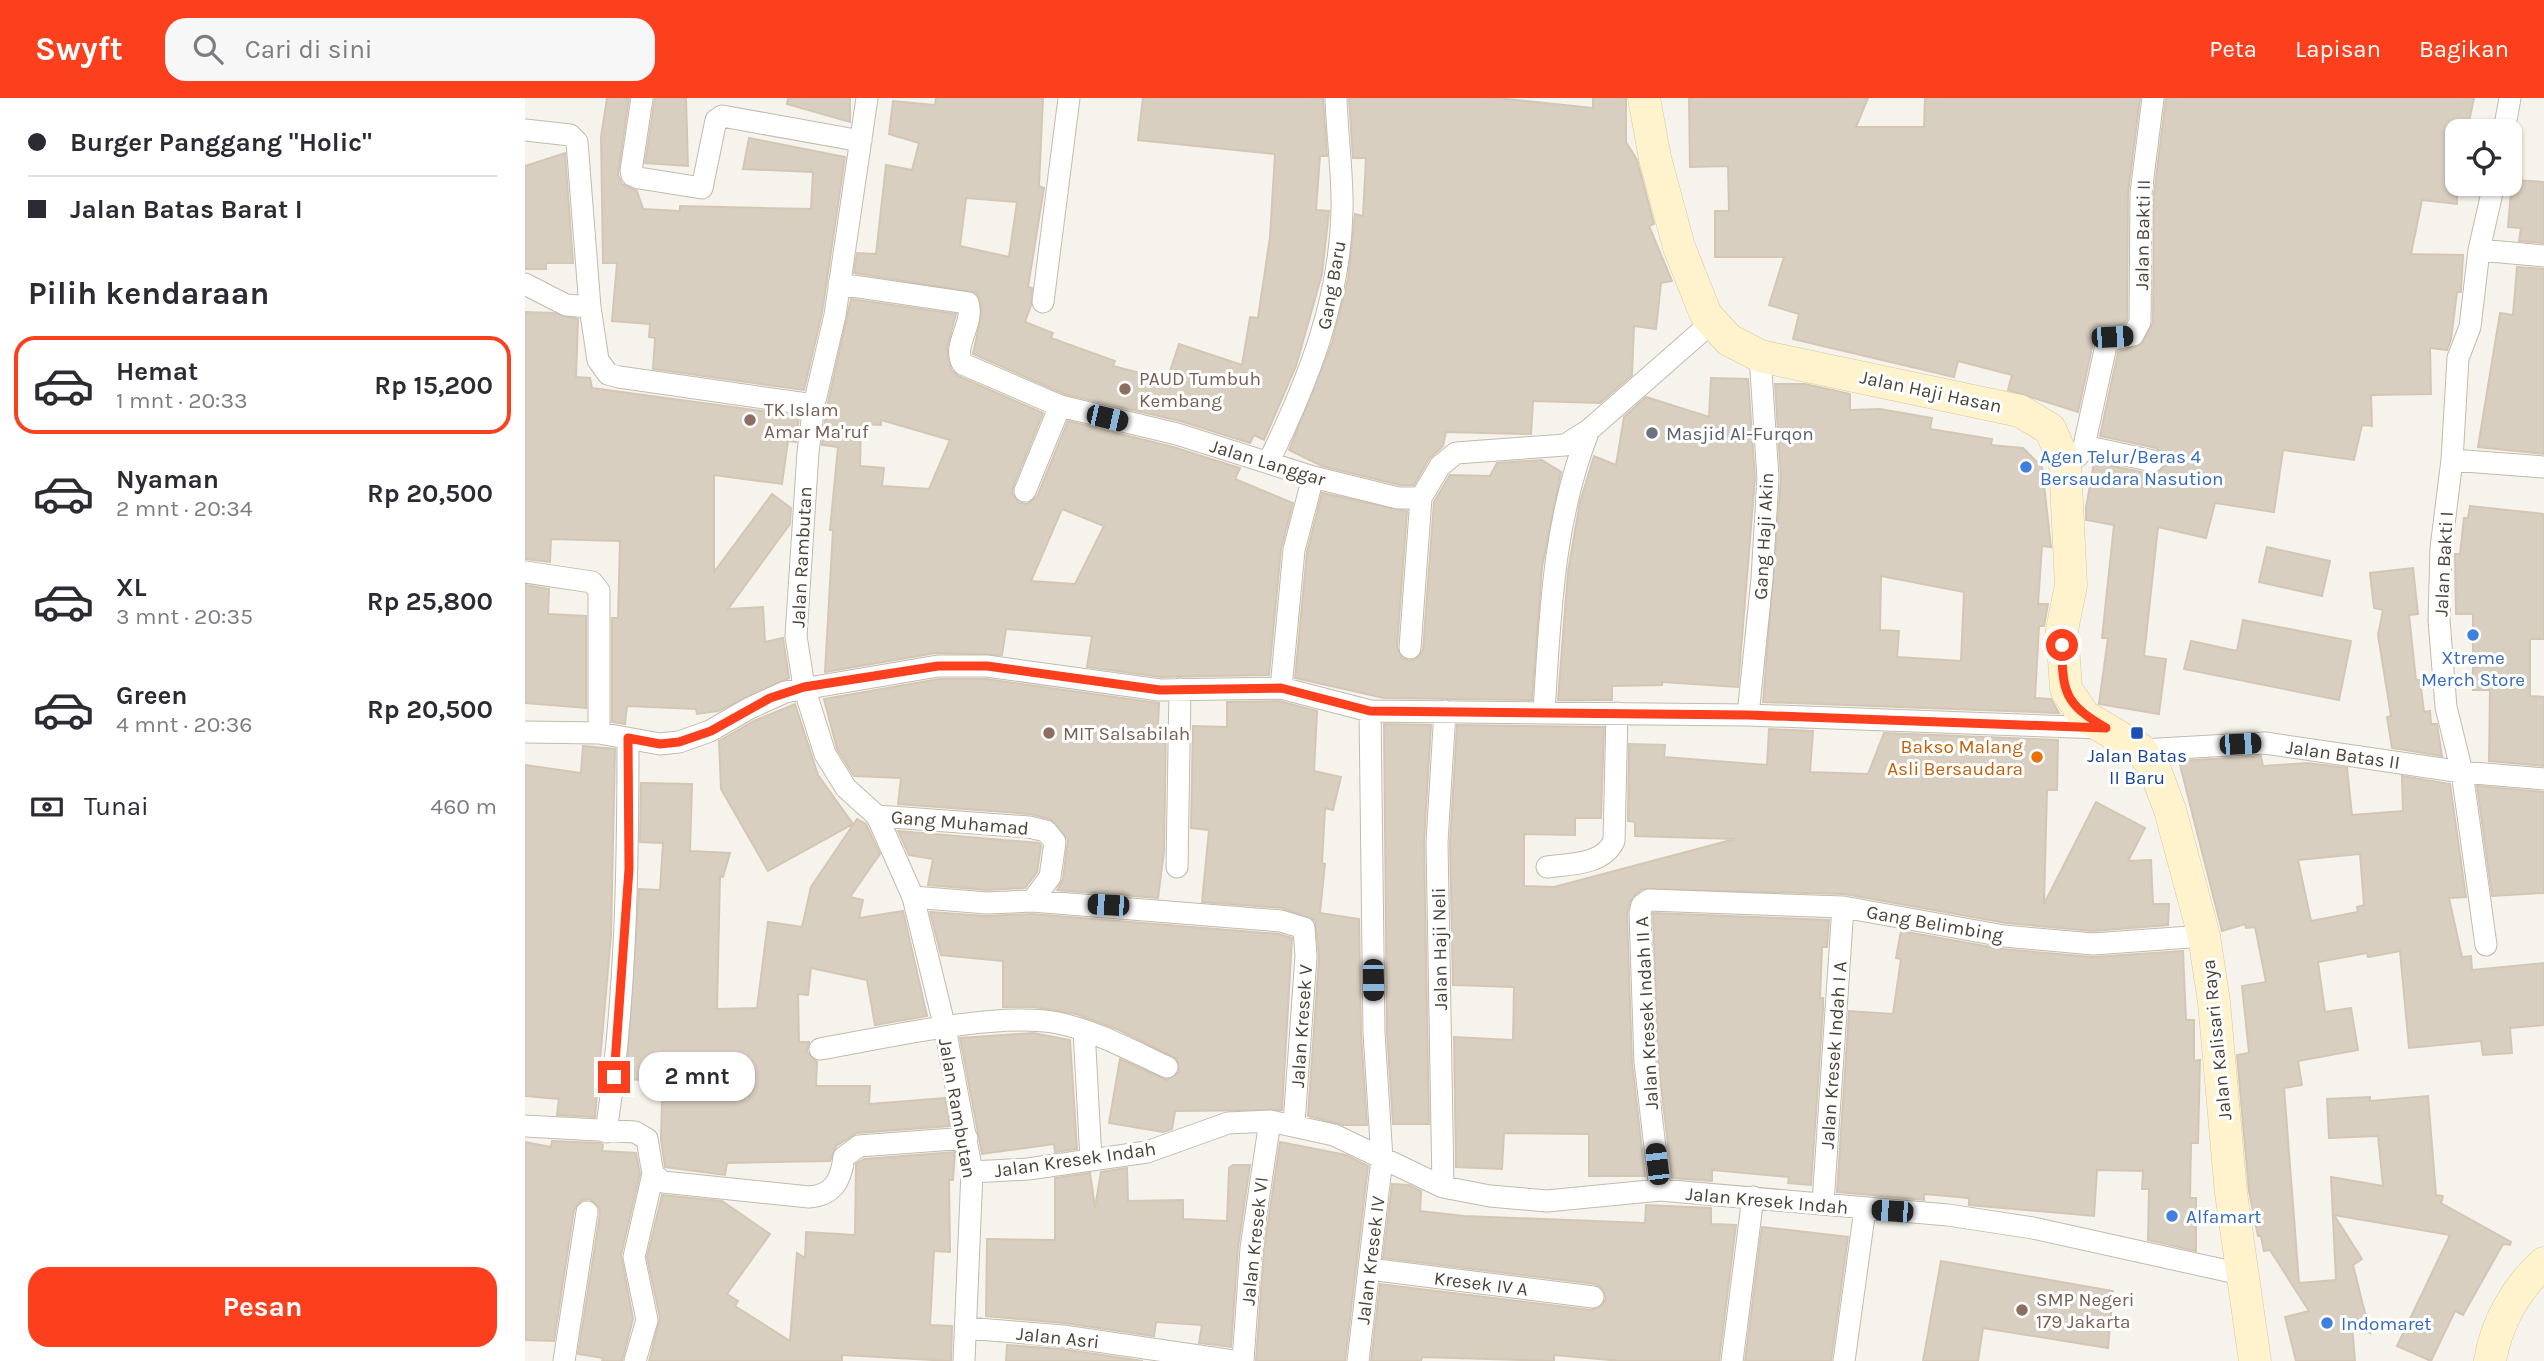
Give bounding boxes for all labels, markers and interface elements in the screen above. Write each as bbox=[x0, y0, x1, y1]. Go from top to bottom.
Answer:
search box bbox=[165, 18, 655, 81]
text: Swyft bbox=[35, 30, 123, 68]
icon: search bbox=[189, 30, 227, 68]
text: Cari di sini bbox=[245, 34, 373, 65]
text: Peta bbox=[2209, 35, 2257, 63]
text: Lapisan bbox=[2295, 35, 2381, 63]
text: Bagikan bbox=[2419, 35, 2509, 63]
map controls bbox=[2445, 119, 2522, 196]
button: locate bbox=[2445, 119, 2522, 196]
text: Burger Panggang "Holic" bbox=[70, 127, 372, 158]
street label: Jalan Bakti II bbox=[2131, 179, 2155, 291]
text: Jalan Batas Barat I bbox=[70, 194, 303, 225]
street label: Gang Baru bbox=[1313, 239, 1351, 331]
text: Pilih kendaraan bbox=[28, 275, 269, 312]
car bbox=[2091, 325, 2134, 349]
icon: car bbox=[32, 354, 95, 417]
text: Hemat bbox=[116, 356, 198, 387]
street label: Jalan Haji Hasan bbox=[1858, 366, 2004, 418]
place label: PAUD Tumbuh Kembang bbox=[1139, 368, 1261, 412]
text: Rp 15,200 bbox=[374, 370, 493, 401]
marker: PAUD Tumbuh Kembang bbox=[1117, 381, 1133, 397]
text: 1 mnt · 20:33 bbox=[116, 387, 248, 414]
place label: TK Islam Amar Ma'ruf bbox=[764, 399, 869, 443]
car bbox=[1085, 403, 1130, 433]
marker: TK Islam Amar Ma'ruf bbox=[742, 412, 758, 428]
place label: Masjid Al-Furqon bbox=[1666, 423, 1814, 445]
marker: Masjid Al-Furqon bbox=[1644, 425, 1660, 441]
street label: Jalan Langgar bbox=[1207, 435, 1328, 491]
place label: Agen Telur/Beras 4 Bersaudara Nasution bbox=[2040, 446, 2224, 490]
marker: Agen Telur/Beras 4 Bersaudara Nasution bbox=[2018, 459, 2034, 475]
icon: car bbox=[32, 462, 95, 525]
text: Nyaman bbox=[116, 464, 219, 495]
street label: Gang Haji Akin bbox=[1750, 472, 1778, 600]
text: Rp 20,500 bbox=[367, 478, 493, 509]
street label: Jalan Rambutan bbox=[787, 486, 817, 628]
text: 2 mnt · 20:34 bbox=[116, 495, 253, 522]
street label: Jalan Bakti I bbox=[2430, 511, 2458, 617]
icon: car bbox=[32, 570, 95, 633]
text: XL bbox=[116, 572, 147, 603]
text: Rp 25,800 bbox=[367, 586, 493, 617]
text: 3 mnt · 20:35 bbox=[116, 603, 253, 630]
marker: Xtreme Merch Store bbox=[2465, 627, 2481, 643]
route start bbox=[2046, 629, 2078, 661]
place label: Xtreme Merch Store bbox=[2421, 647, 2525, 691]
icon: car bbox=[32, 678, 95, 741]
text: Green bbox=[116, 680, 188, 711]
text: Rp 20,500 bbox=[367, 694, 493, 725]
text: 4 mnt · 20:36 bbox=[116, 711, 252, 738]
place label: MIT Salsabilah bbox=[1063, 723, 1190, 745]
marker: MIT Salsabilah bbox=[1041, 725, 1057, 741]
marker: Jalan Batas II Baru bbox=[2129, 725, 2145, 741]
car bbox=[2219, 732, 2262, 756]
place label: Bakso Malang Asli Bersaudara bbox=[1887, 736, 2023, 780]
street label: Jalan Batas II bbox=[2284, 736, 2401, 774]
place label: Jalan Batas II Baru bbox=[2087, 745, 2187, 789]
marker: Bakso Malang Asli Bersaudara bbox=[2029, 749, 2045, 765]
icon: cash bbox=[28, 788, 66, 826]
text: Tunai bbox=[84, 791, 149, 822]
text: 460 m bbox=[430, 793, 497, 820]
street label: Gang Muhamad bbox=[890, 806, 1030, 840]
street label: Jalan Haji Neli bbox=[1428, 887, 1452, 1011]
car bbox=[1087, 893, 1130, 917]
street label: Gang Belimbing bbox=[1865, 901, 2005, 947]
street label: Jalan Kresek Indah II A bbox=[1631, 916, 1663, 1110]
street label: Jalan Kalisari Raya bbox=[2198, 958, 2236, 1121]
car bbox=[1363, 959, 1384, 1001]
street label: Jalan Kresek Indah I A bbox=[1816, 960, 1852, 1150]
street label: Jalan Kresek V bbox=[1287, 963, 1317, 1089]
street label: Jalan Rambutan bbox=[934, 1037, 980, 1180]
callout: 2 mnt bbox=[639, 1052, 754, 1102]
route end bbox=[598, 1061, 630, 1093]
text: 2 mnt bbox=[665, 1063, 729, 1090]
street label: Jalan Kresek Indah bbox=[993, 1138, 1157, 1182]
car bbox=[1645, 1142, 1670, 1186]
street label: Jalan Kresek VI bbox=[1237, 1176, 1273, 1306]
street label: Jalan Kresek Indah bbox=[1685, 1183, 1849, 1219]
street label: Jalan Kresek IV bbox=[1352, 1194, 1390, 1325]
car bbox=[1871, 1199, 1914, 1223]
place label: Alfamart bbox=[2186, 1206, 2261, 1228]
marker: Alfamart bbox=[2164, 1208, 2180, 1224]
button: Pesan bbox=[28, 1267, 497, 1347]
street label: Kresek IV A bbox=[1433, 1267, 1529, 1301]
place label: SMP Negeri 179 Jakarta bbox=[2036, 1289, 2134, 1333]
marker: SMP Negeri 179 Jakarta bbox=[2014, 1302, 2030, 1318]
place label: Indomaret bbox=[2341, 1313, 2431, 1335]
marker: Indomaret bbox=[2319, 1315, 2335, 1331]
street label: Jalan Asri bbox=[1015, 1323, 1100, 1353]

